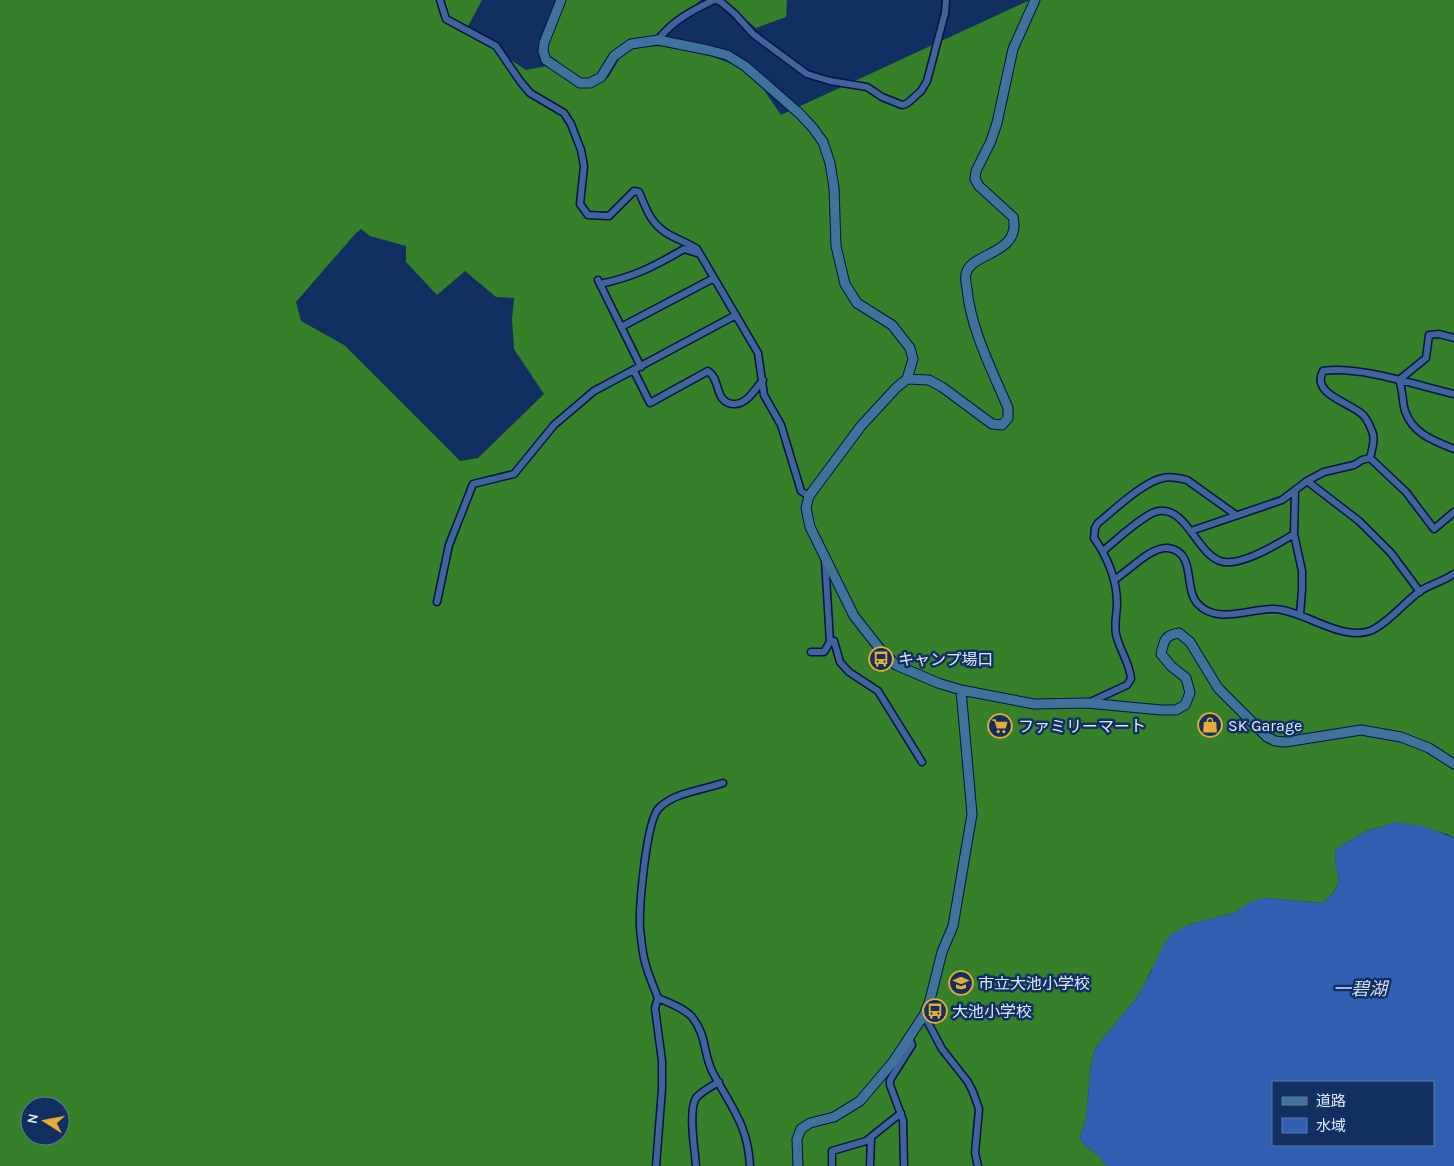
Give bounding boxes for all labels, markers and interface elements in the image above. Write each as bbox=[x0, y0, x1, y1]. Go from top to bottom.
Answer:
bus stop icon: キャンプ場口 bbox=[868, 646, 894, 672]
place label: キャンプ場口 bbox=[898, 650, 994, 669]
shop icon: SK Garage bbox=[1197, 712, 1223, 738]
supermarket icon: ファミリーマート bbox=[987, 713, 1013, 739]
place label: SK Garage bbox=[1228, 716, 1302, 735]
place label: ファミリーマート bbox=[1018, 717, 1146, 736]
school or university icon: 市立大池小学校 bbox=[948, 970, 974, 996]
place label: 市立大池小学校 bbox=[978, 974, 1090, 993]
water label: 一碧湖 bbox=[1333, 978, 1390, 1000]
bus stop icon: 大池小学校 bbox=[922, 998, 948, 1024]
place label: 大池小学校 bbox=[952, 1002, 1032, 1021]
legend bbox=[1272, 1081, 1434, 1146]
text: 道路 bbox=[1316, 1092, 1346, 1110]
north arrow bbox=[20, 1096, 70, 1146]
text: N bbox=[23, 1112, 42, 1125]
text: 水域 bbox=[1316, 1117, 1346, 1135]

